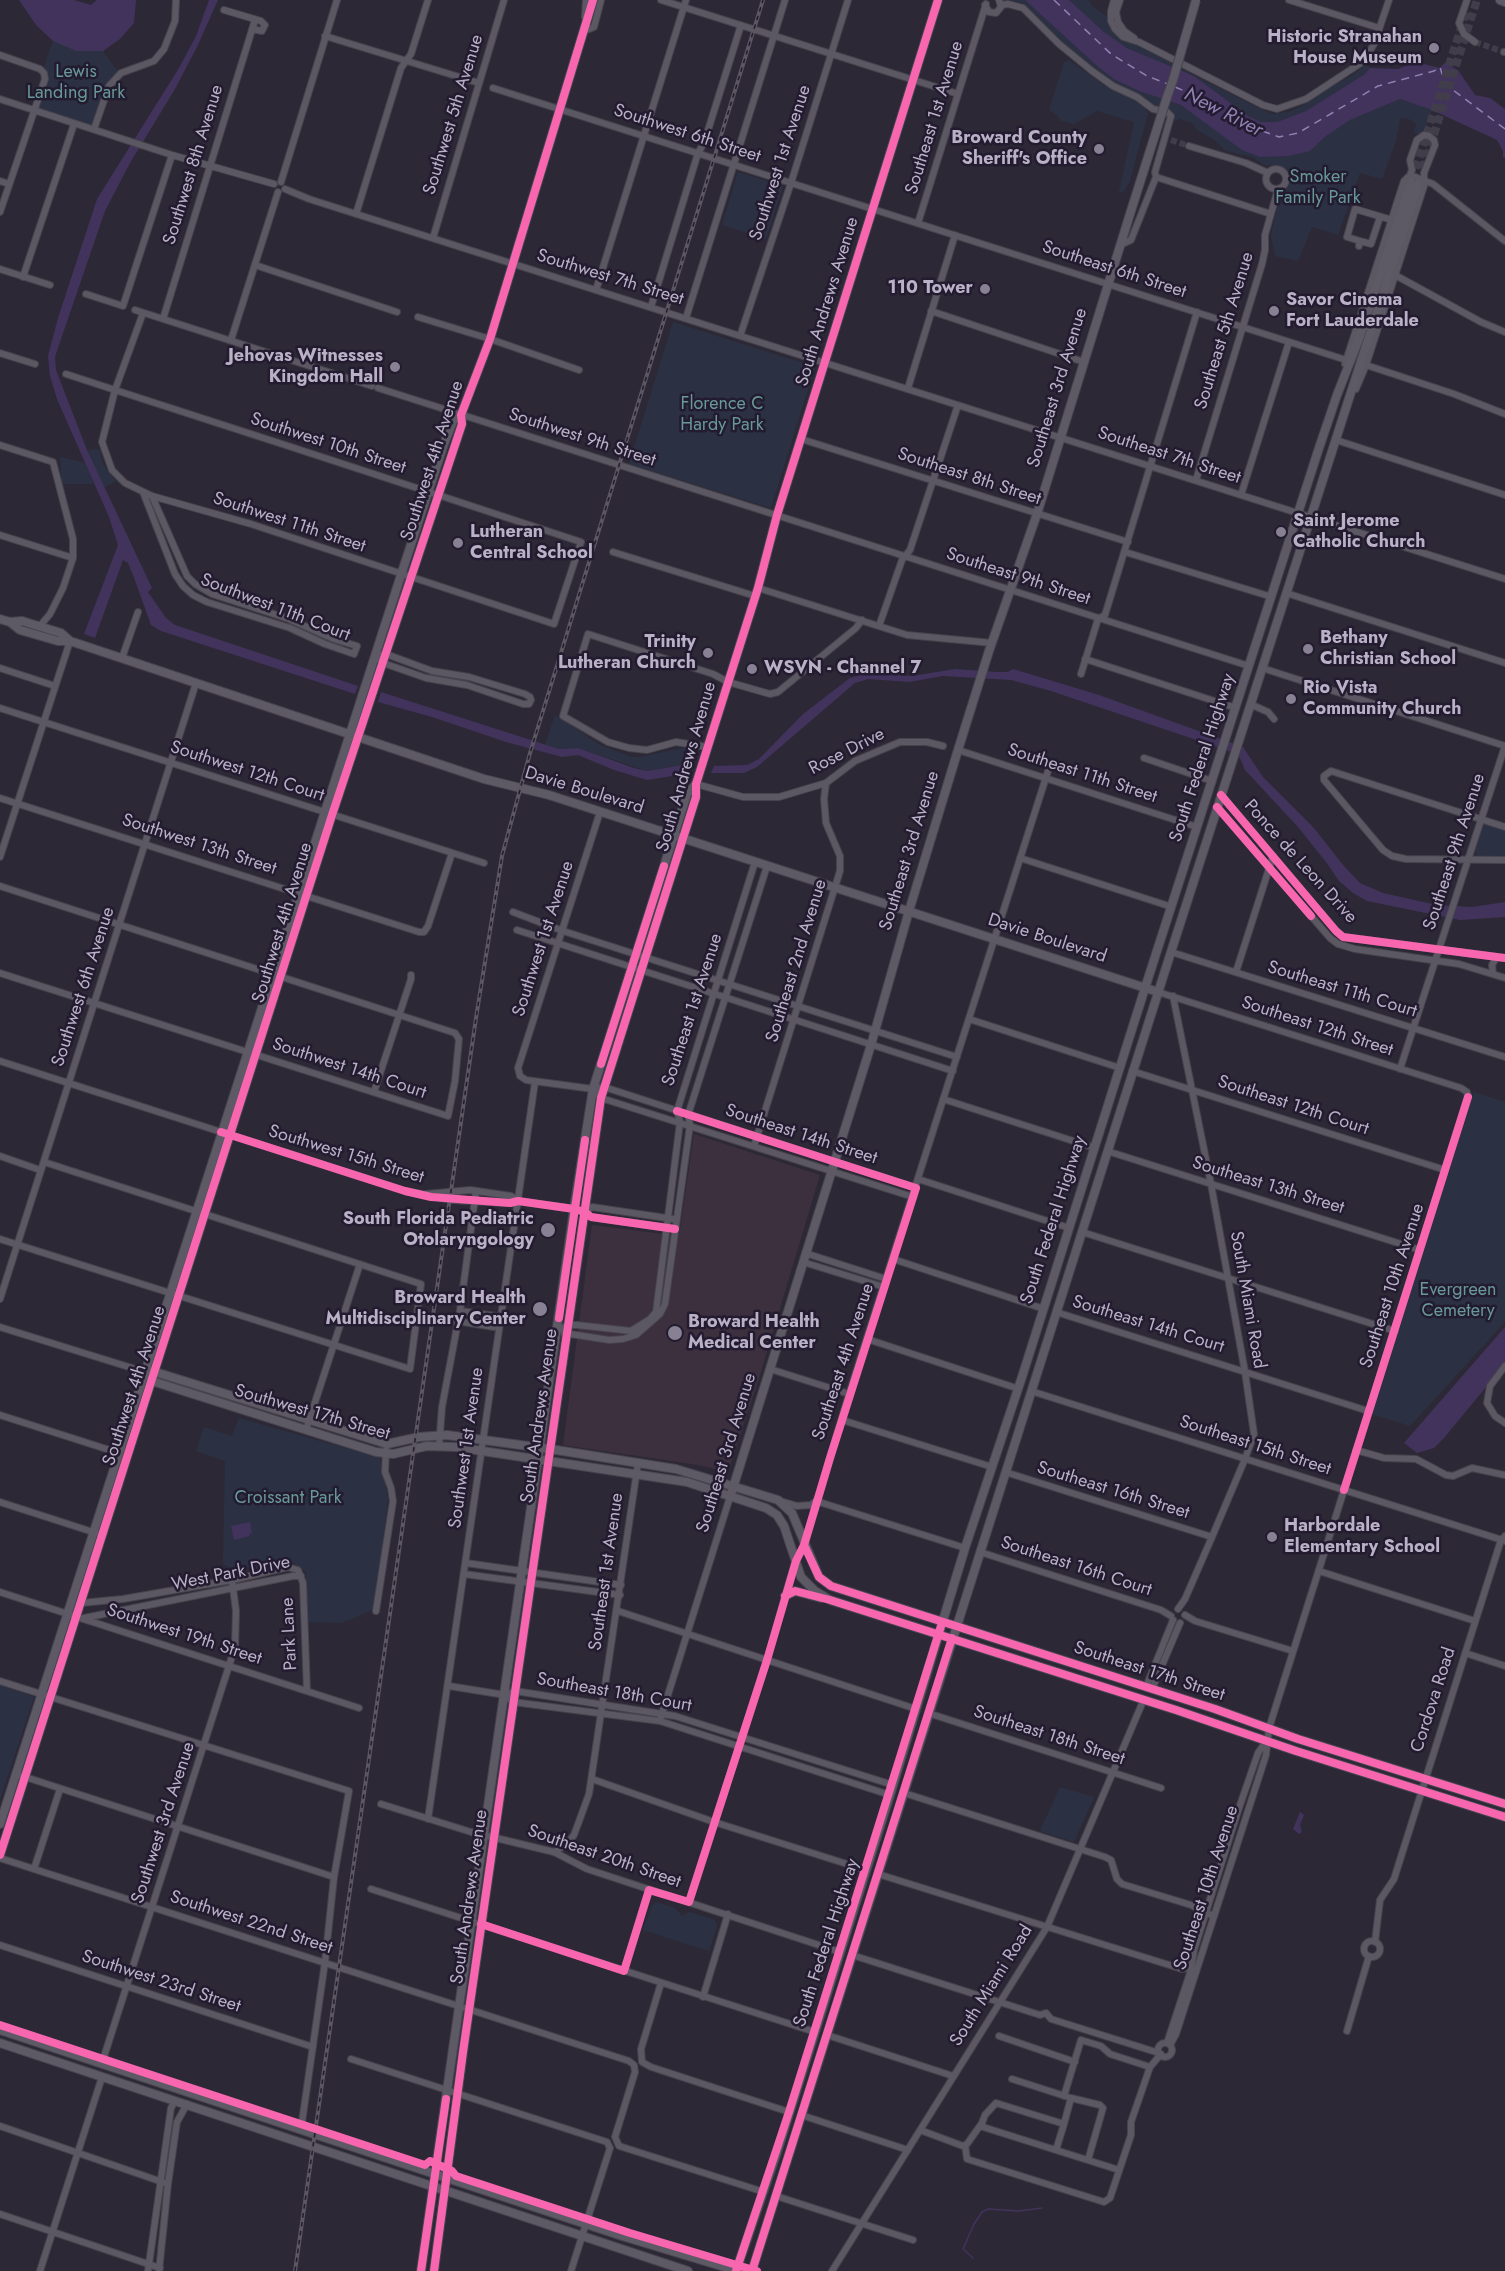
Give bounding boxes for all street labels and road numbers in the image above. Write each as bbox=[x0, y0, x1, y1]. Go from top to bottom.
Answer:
street label: Southwest 5th Avenue bbox=[419, 32, 489, 198]
street label: Southeast 1st Avenue bbox=[901, 39, 969, 197]
street label: Southwest 8th Avenue bbox=[159, 82, 229, 248]
street label: Southwest 1st Avenue bbox=[746, 83, 816, 243]
street label: Southwest 6th Street bbox=[611, 100, 763, 168]
street label: South Andrews Avenue bbox=[792, 215, 864, 389]
street label: Southeast 6th Street bbox=[1039, 237, 1189, 303]
street label: Southwest 7th Street bbox=[534, 245, 686, 311]
street label: Southeast 5th Avenue bbox=[1191, 250, 1259, 412]
street label: Southeast 3rd Avenue bbox=[1023, 306, 1093, 470]
street label: Southwest 4th Avenue bbox=[397, 378, 469, 544]
street label: Southwest 9th Street bbox=[506, 404, 658, 472]
street label: Southwest 10th Street bbox=[248, 409, 408, 479]
street label: Southeast 7th Street bbox=[1095, 423, 1243, 489]
street label: Southeast 8th Street bbox=[894, 444, 1044, 510]
street label: Southwest 11th Street bbox=[210, 488, 368, 558]
street label: Southeast 9th Street bbox=[943, 544, 1093, 610]
street label: Southwest 11th Court bbox=[197, 570, 353, 646]
street label: South Federal Highway bbox=[1166, 671, 1240, 845]
street label: South Andrews Avenue bbox=[652, 680, 722, 854]
street label: Rose Drive bbox=[806, 724, 888, 780]
street label: Southwest 12th Court bbox=[167, 737, 327, 807]
street label: Southeast 11th Street bbox=[1004, 740, 1160, 808]
street label: Davie Boulevard bbox=[522, 763, 646, 819]
street label: Southeast 3rd Avenue bbox=[875, 769, 945, 933]
street label: Southeast 9th Avenue bbox=[1419, 771, 1491, 933]
street label: Ponce de Leon Drive bbox=[1239, 796, 1361, 928]
street label: Southwest 13th Street bbox=[119, 810, 279, 880]
street label: Southwest 4th Avenue bbox=[248, 840, 318, 1006]
street label: Southwest 1st Avenue bbox=[509, 859, 579, 1019]
street label: Southeast 2nd Avenue bbox=[762, 877, 832, 1045]
street label: Southwest 6th Avenue bbox=[48, 904, 120, 1070]
street label: Davie Boulevard bbox=[985, 910, 1109, 968]
street label: Southeast 1st Avenue bbox=[658, 931, 728, 1089]
street label: Southeast 11th Court bbox=[1265, 957, 1419, 1023]
street label: Southeast 12th Street bbox=[1238, 992, 1396, 1062]
street label: Southwest 14th Court bbox=[269, 1034, 429, 1104]
street label: Southeast 12th Court bbox=[1215, 1071, 1371, 1141]
street label: Southeast 14th Street bbox=[722, 1100, 880, 1170]
street label: Southwest 15th Street bbox=[266, 1121, 426, 1189]
street label: South Federal Highway bbox=[1017, 1133, 1091, 1307]
street label: Southeast 13th Street bbox=[1189, 1153, 1347, 1219]
street label: Southeast 10th Avenue bbox=[1356, 1201, 1430, 1371]
street label: South Miami Road bbox=[1224, 1230, 1270, 1370]
street label: Southeast 4th Avenue bbox=[808, 1281, 880, 1443]
street label: Southeast 14th Court bbox=[1069, 1292, 1227, 1358]
street label: Southwest 4th Avenue bbox=[99, 1303, 171, 1469]
street label: South Andrews Avenue bbox=[517, 1327, 563, 1505]
street label: Southwest 1st Avenue bbox=[445, 1366, 489, 1530]
street label: Southeast 3rd Avenue bbox=[692, 1371, 762, 1535]
street label: Southwest 17th Street bbox=[232, 1380, 392, 1446]
street label: Southeast 15th Street bbox=[1176, 1411, 1334, 1481]
street label: Southeast 16th Street bbox=[1034, 1458, 1192, 1524]
street label: Southeast 1st Avenue bbox=[585, 1492, 629, 1652]
street label: Southeast 16th Court bbox=[998, 1532, 1154, 1602]
street label: West Park Drive bbox=[170, 1552, 292, 1596]
street label: Park Lane bbox=[277, 1597, 303, 1671]
street label: Southwest 19th Street bbox=[104, 1600, 264, 1670]
street label: Southeast 17th Street bbox=[1071, 1637, 1227, 1707]
street label: Cordova Road bbox=[1407, 1645, 1461, 1755]
street label: Southeast 18th Court bbox=[535, 1669, 693, 1717]
street label: Southeast 18th Street bbox=[971, 1701, 1127, 1771]
street label: Southwest 3rd Avenue bbox=[128, 1739, 200, 1907]
street label: Southeast 10th Avenue bbox=[1170, 1803, 1244, 1973]
street label: South Andrews Avenue bbox=[447, 1808, 493, 1986]
street label: Southeast 20th Street bbox=[524, 1821, 684, 1893]
street label: South Federal Highway bbox=[790, 1856, 864, 2030]
street label: Southwest 22nd Street bbox=[167, 1887, 335, 1959]
street label: South Miami Road bbox=[946, 1921, 1038, 2051]
street label: Southwest 23rd Street bbox=[79, 1946, 243, 2018]

